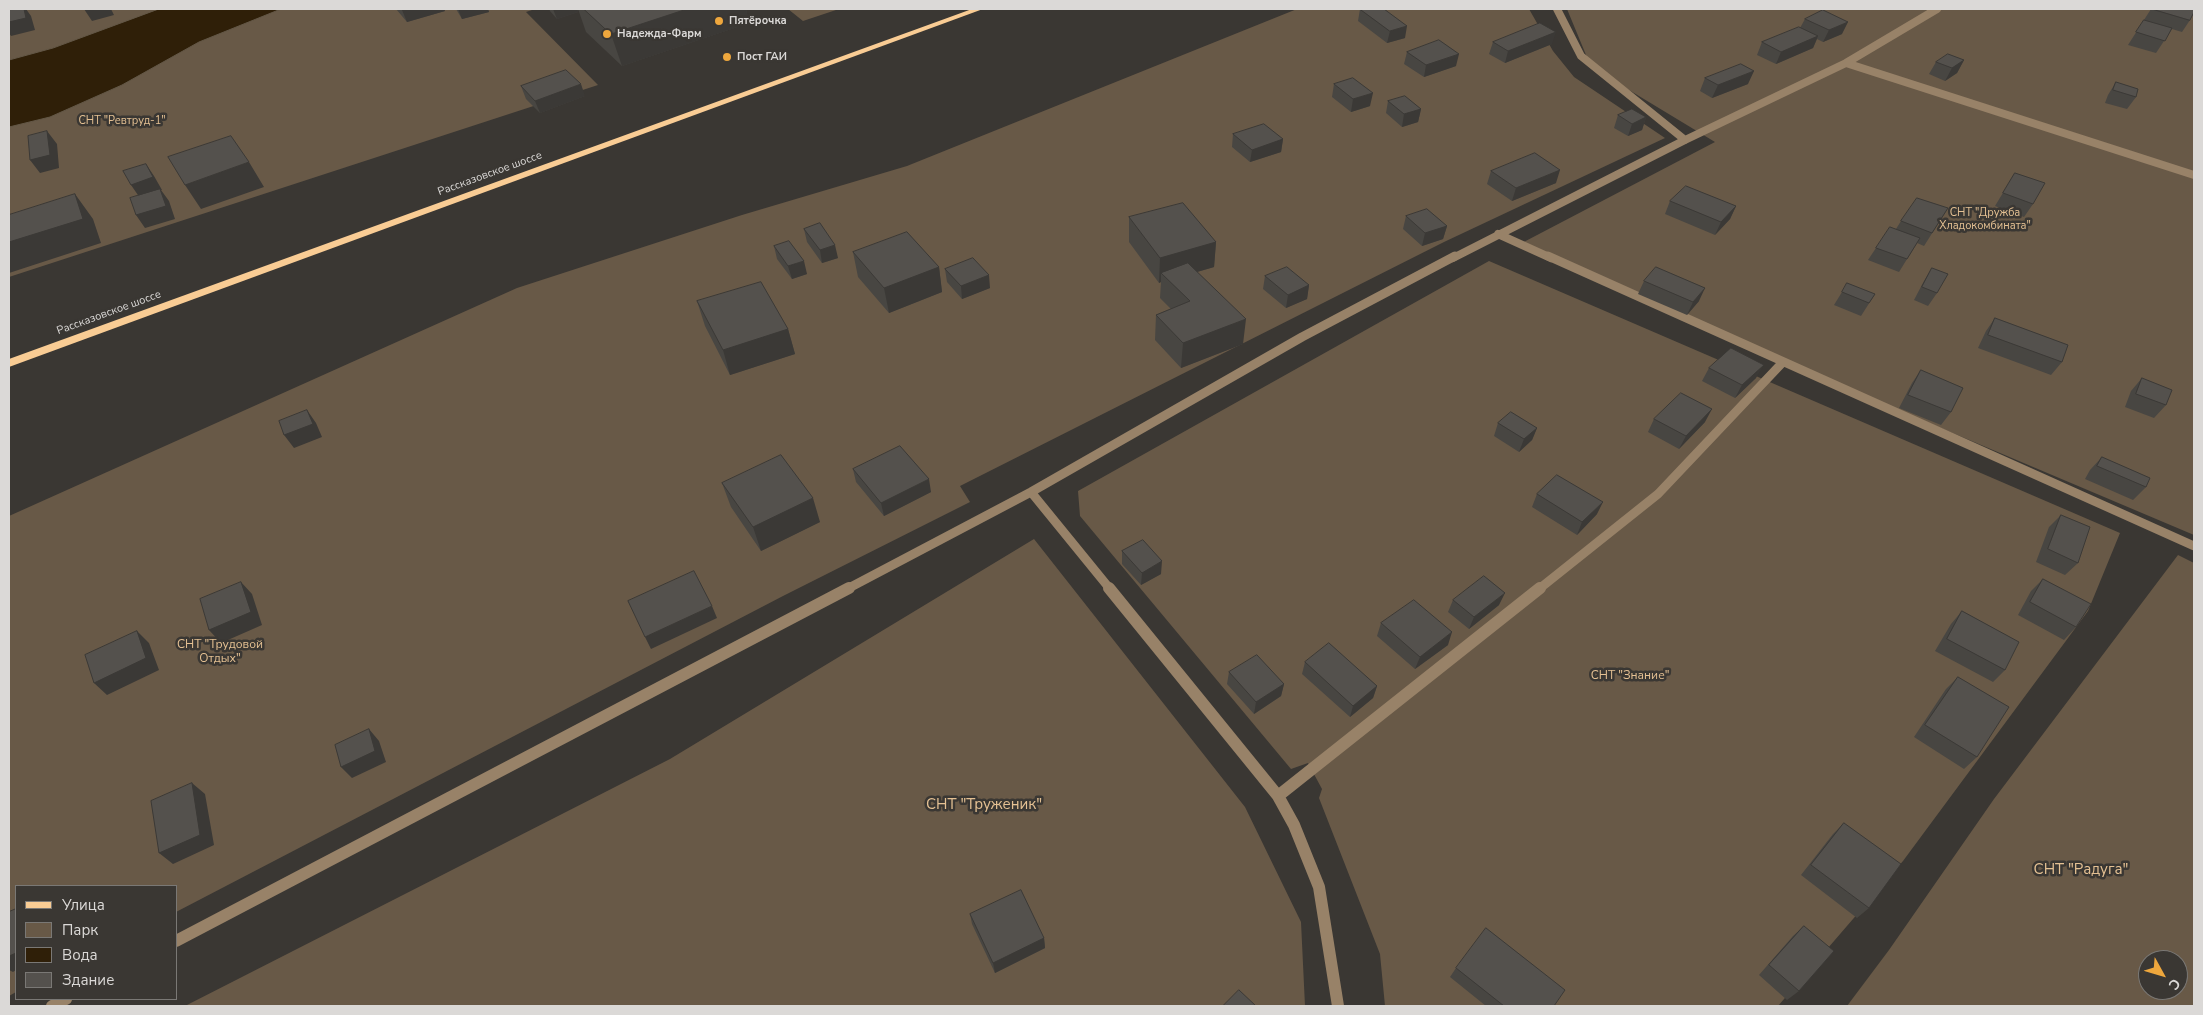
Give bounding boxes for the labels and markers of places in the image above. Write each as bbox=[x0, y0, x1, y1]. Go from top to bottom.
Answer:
place label: Пятёрочка bbox=[729, 14, 787, 28]
marker: Пятёрочка bbox=[713, 15, 725, 27]
place label: Надежда-Фарм bbox=[617, 27, 702, 41]
marker: Надежда-Фарм bbox=[601, 28, 613, 40]
place label: Пост ГАИ bbox=[737, 50, 787, 64]
marker: Пост ГАИ bbox=[721, 51, 733, 63]

